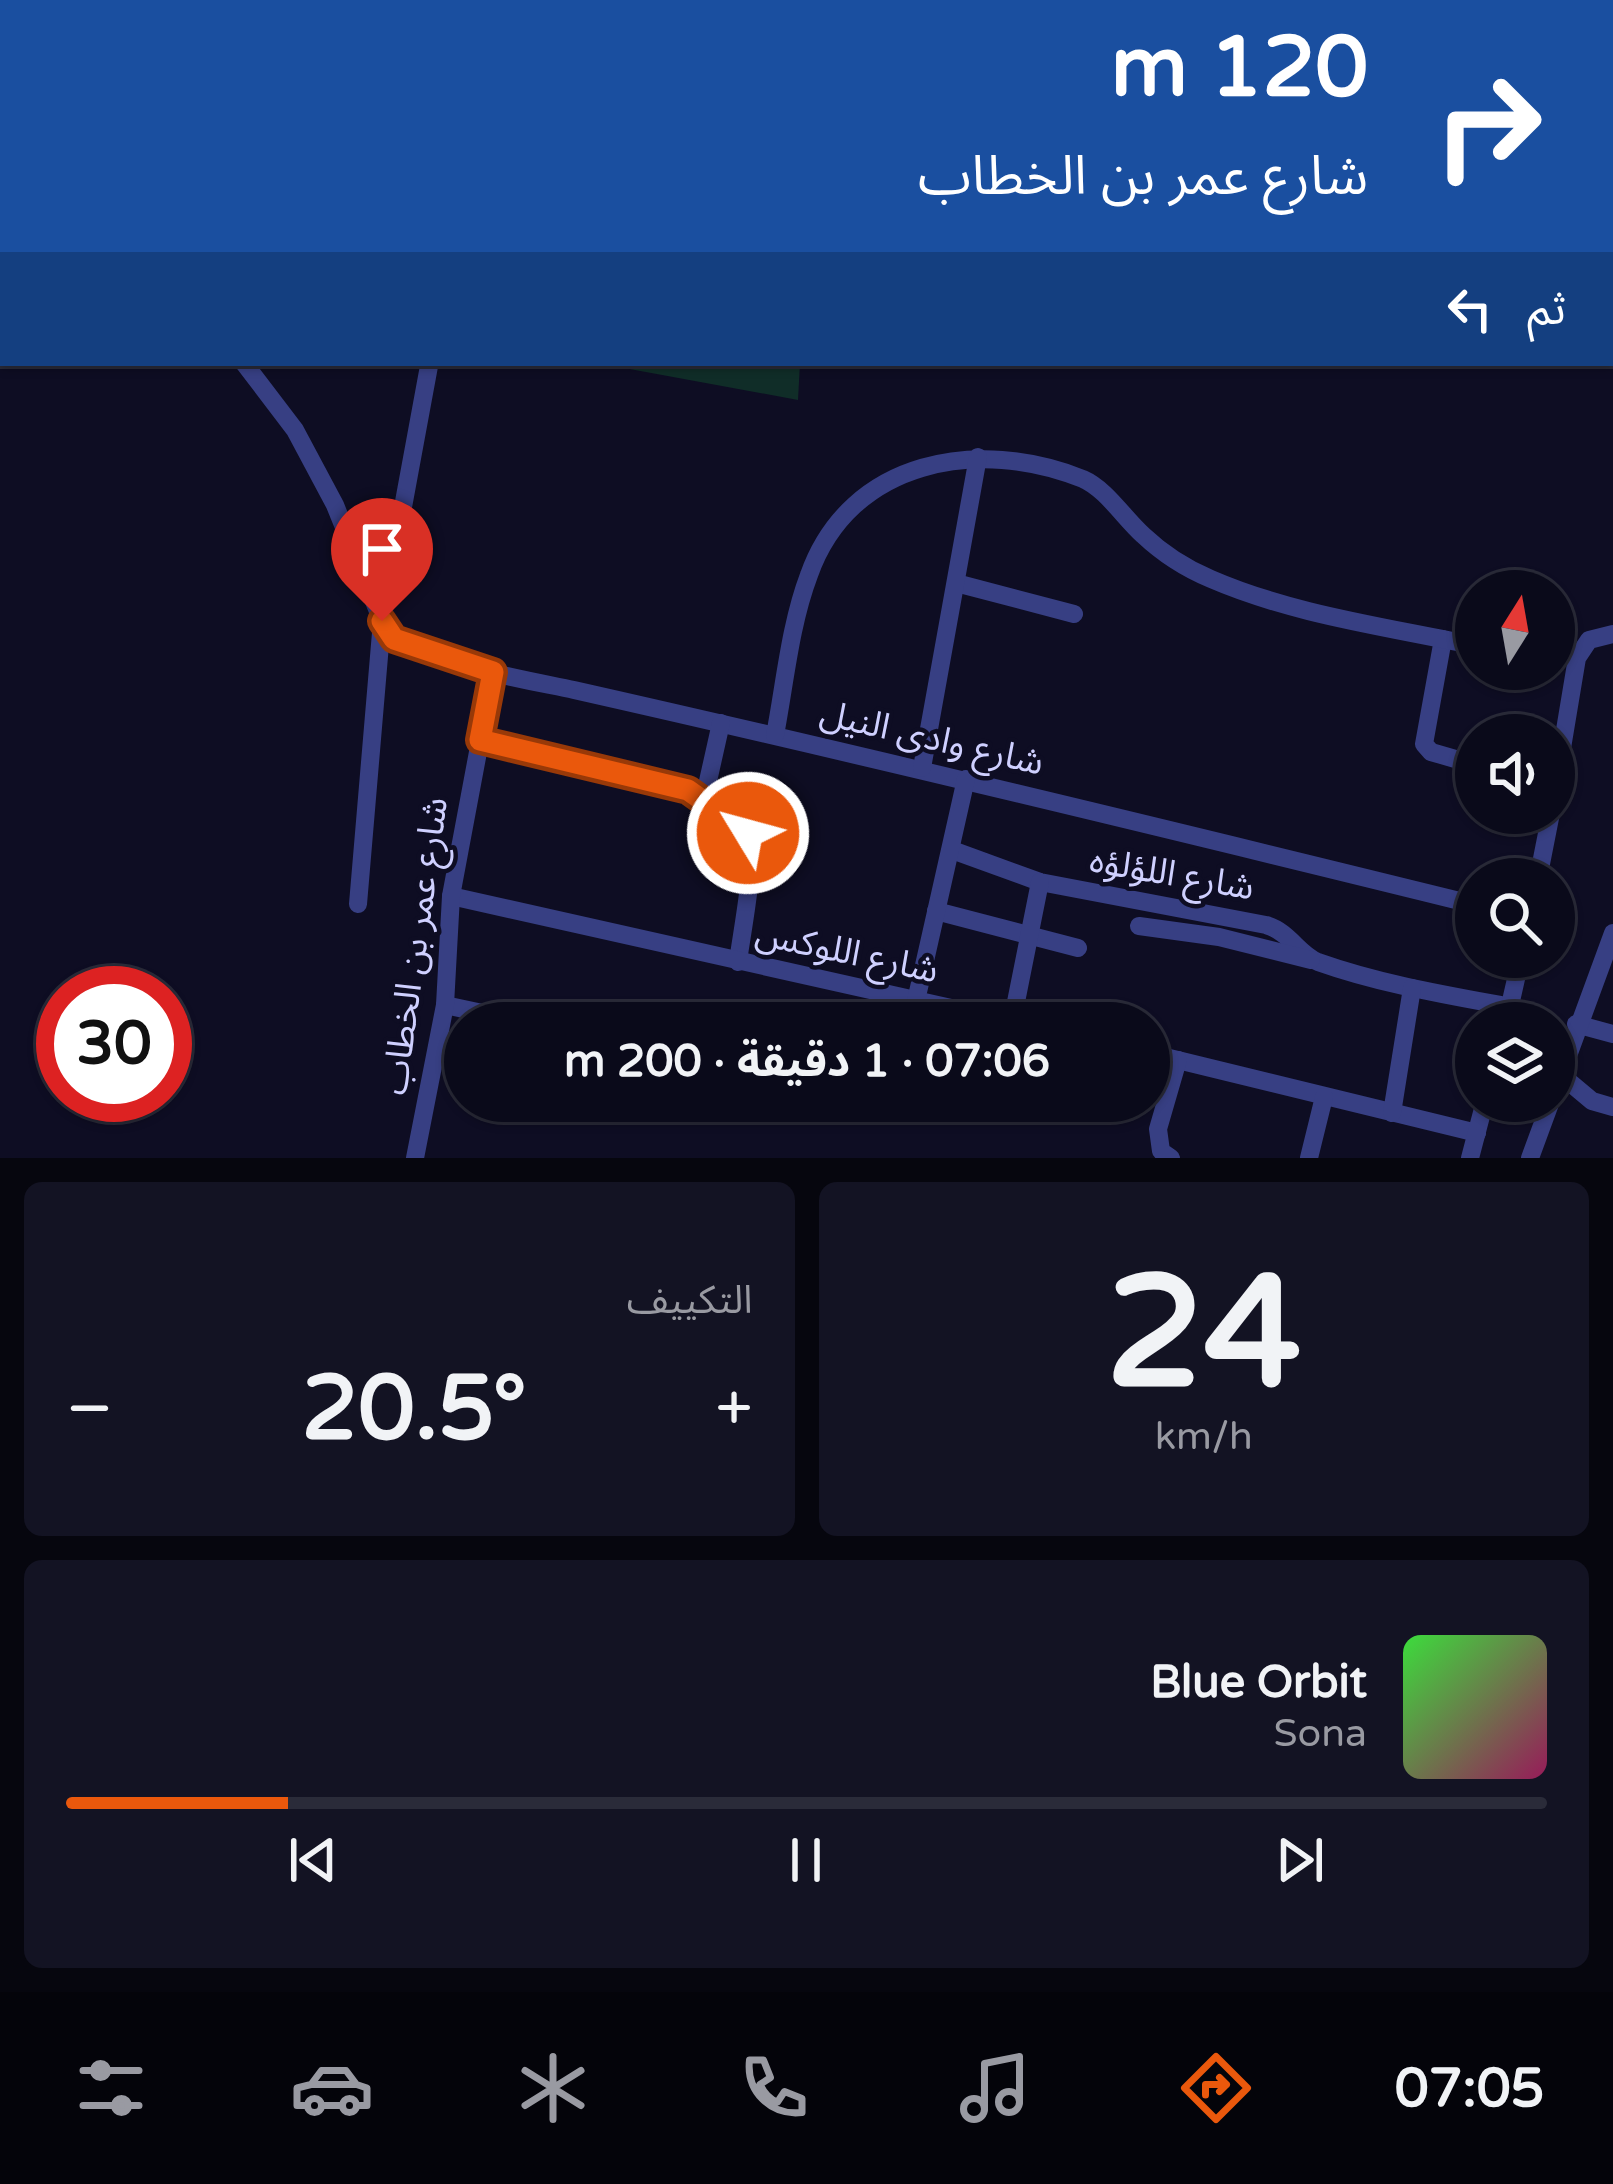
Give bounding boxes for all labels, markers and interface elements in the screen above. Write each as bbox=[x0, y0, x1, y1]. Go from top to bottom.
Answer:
text: 120 m bbox=[1111, 18, 1368, 119]
icon: right bbox=[1410, 48, 1566, 204]
text: شارع عمر بن الخطاب bbox=[918, 144, 1368, 209]
icon: left bbox=[1437, 276, 1503, 342]
text: ثم bbox=[1527, 283, 1566, 337]
pin bbox=[331, 498, 433, 621]
icon: arrive bbox=[349, 516, 415, 582]
north arrow bbox=[1455, 570, 1575, 690]
map controls bbox=[1455, 570, 1575, 1122]
street label: شارع وادى النيل bbox=[815, 691, 1048, 788]
button: sound bbox=[1455, 714, 1575, 834]
position arrow bbox=[685, 770, 811, 896]
street label: شارع عمر بن الخطاب bbox=[373, 794, 461, 1098]
street label: شارع اللؤلؤه bbox=[1086, 838, 1258, 914]
button: search bbox=[1455, 858, 1575, 978]
street label: شارع اللوكس bbox=[751, 912, 942, 996]
speed limit sign: 30 bbox=[36, 966, 192, 1122]
button: layers bbox=[1455, 1002, 1575, 1122]
text: 07:06 · 1 دقيقة · 200 m bbox=[564, 1035, 1050, 1089]
text: 24 bbox=[1106, 1241, 1302, 1429]
text: التكييف bbox=[627, 1277, 753, 1324]
text: 20.5° bbox=[302, 1355, 527, 1464]
text: − bbox=[66, 1369, 113, 1449]
text: + bbox=[715, 1369, 753, 1449]
text: km/h bbox=[1155, 1413, 1253, 1460]
text: Blue Orbit bbox=[1150, 1656, 1367, 1710]
text: Sona bbox=[1274, 1710, 1367, 1757]
icon: previous bbox=[280, 1827, 346, 1893]
icon: pause bbox=[773, 1827, 839, 1893]
icon: next bbox=[1267, 1827, 1333, 1893]
icon: filters bbox=[69, 2046, 153, 2130]
icon: car bbox=[290, 2046, 374, 2130]
icon: climate bbox=[511, 2046, 595, 2130]
icon: phone bbox=[732, 2046, 816, 2130]
icon: music bbox=[953, 2046, 1037, 2130]
icon: directions bbox=[1174, 2046, 1258, 2130]
text: 07:05 bbox=[1395, 2056, 1544, 2121]

